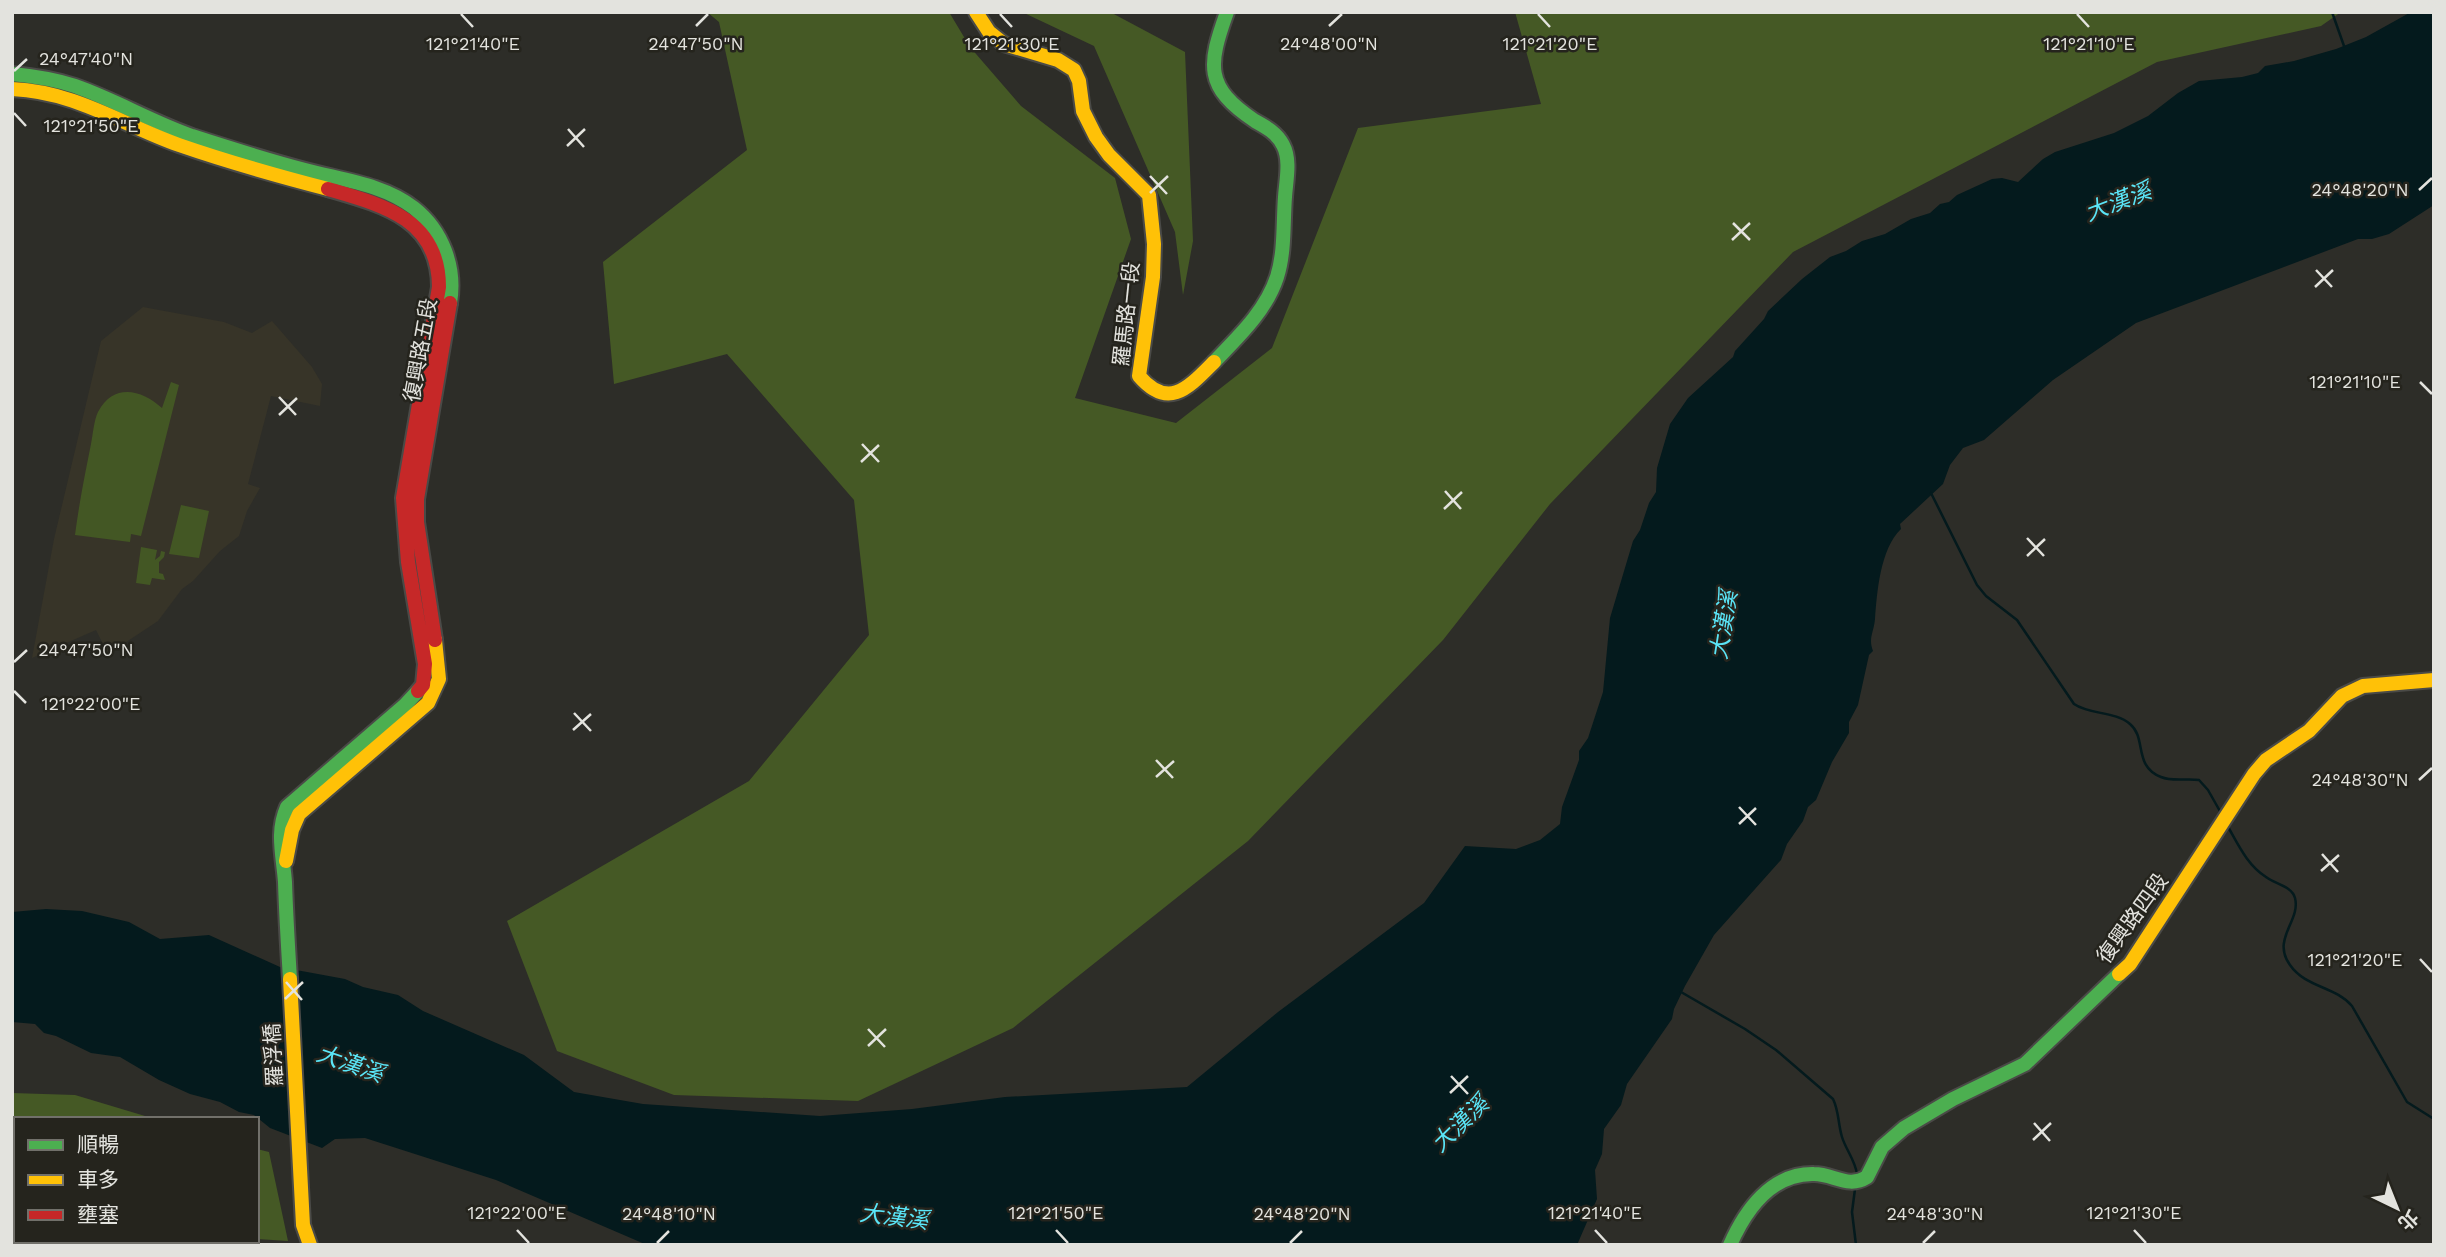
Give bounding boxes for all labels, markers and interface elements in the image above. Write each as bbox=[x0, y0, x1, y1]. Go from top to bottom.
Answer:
text: 121°21'40"E bbox=[426, 33, 520, 54]
text: 24°47'50"N bbox=[648, 33, 744, 54]
text: 121°21'30"E bbox=[965, 33, 1059, 54]
text: 24°48'00"N bbox=[1280, 33, 1378, 54]
text: 121°21'20"E bbox=[1503, 33, 1597, 54]
text: 121°21'10"E bbox=[2043, 33, 2135, 54]
text: 24°47'40"N bbox=[39, 48, 133, 69]
text: 121°21'50"E bbox=[44, 115, 138, 136]
water label: 大漢溪 bbox=[2081, 176, 2158, 227]
text: 24°48'20"N bbox=[2311, 179, 2409, 200]
street label: 羅馬路一段 bbox=[1108, 260, 1144, 368]
street label: 復興路五段 bbox=[399, 296, 441, 404]
text: 121°21'10"E bbox=[2309, 371, 2401, 392]
water label: 大漢溪 bbox=[1705, 586, 1743, 661]
text: 24°47'50"N bbox=[38, 639, 134, 660]
text: 121°22'00"E bbox=[41, 693, 141, 714]
text: 24°48'30"N bbox=[2311, 769, 2409, 790]
street label: 復興路四段 bbox=[2091, 868, 2173, 968]
text: 121°21'20"E bbox=[2308, 949, 2402, 970]
street label: 羅浮橋 bbox=[259, 1023, 287, 1087]
water label: 大漢溪 bbox=[313, 1040, 390, 1089]
water label: 大漢溪 bbox=[1426, 1088, 1496, 1158]
legend bbox=[14, 1117, 259, 1243]
text: 順暢 bbox=[77, 1132, 119, 1157]
text: 車多 bbox=[77, 1167, 119, 1192]
north arrow bbox=[2362, 1173, 2432, 1243]
water label: 大漢溪 bbox=[858, 1199, 933, 1235]
text: 壅塞 bbox=[77, 1202, 119, 1227]
text: 121°22'00"E bbox=[467, 1202, 567, 1223]
text: 121°21'50"E bbox=[1009, 1202, 1103, 1223]
text: 121°21'40"E bbox=[1548, 1202, 1642, 1223]
text: 121°21'30"E bbox=[2087, 1202, 2181, 1223]
text: 24°48'10"N bbox=[622, 1203, 716, 1224]
text: 24°48'20"N bbox=[1253, 1203, 1351, 1224]
text: 24°48'30"N bbox=[1886, 1203, 1984, 1224]
text: 北 bbox=[2393, 1205, 2423, 1235]

